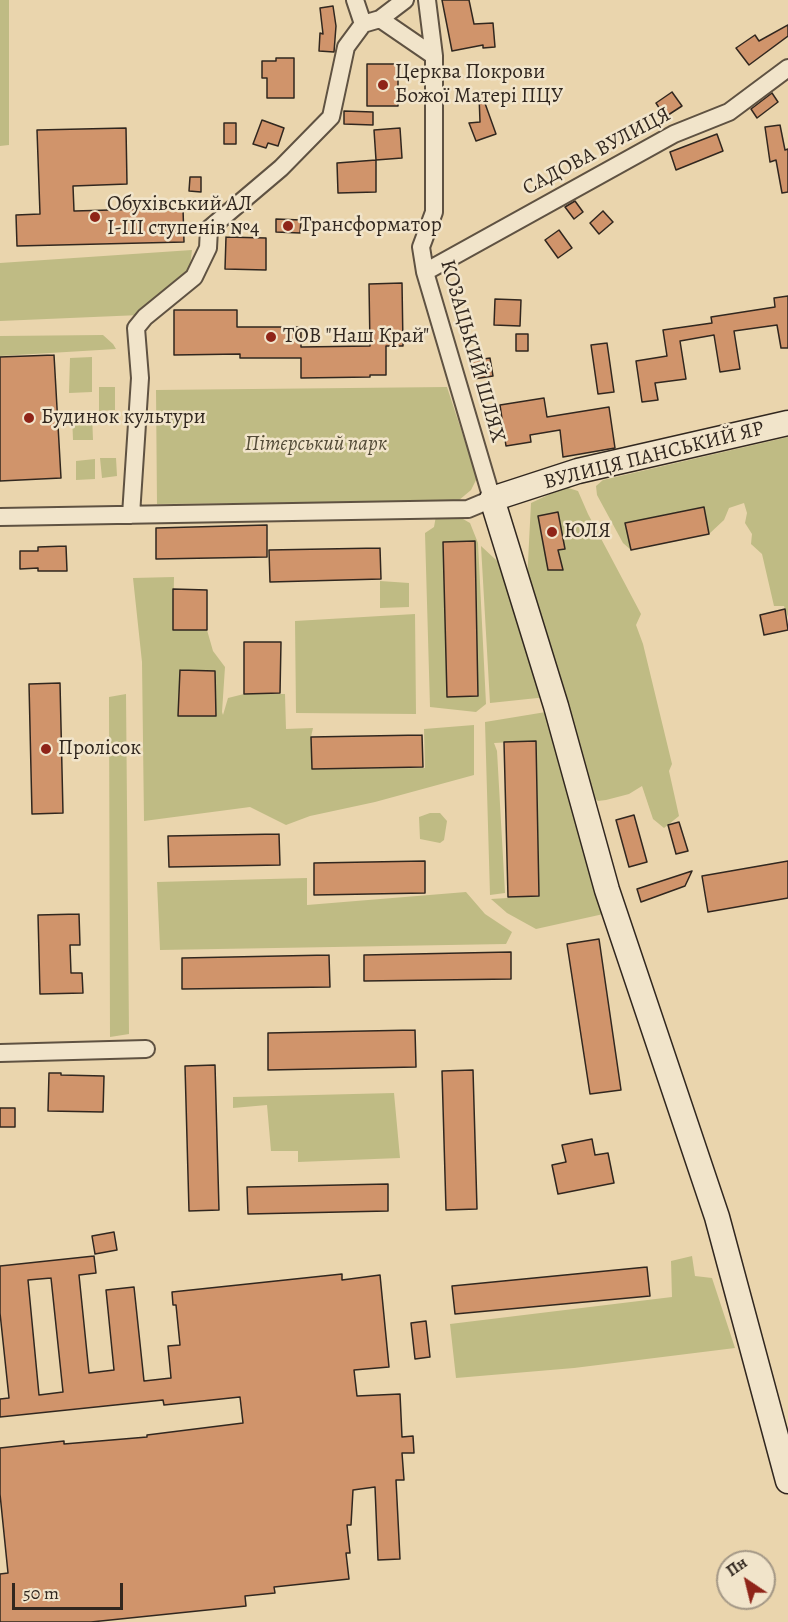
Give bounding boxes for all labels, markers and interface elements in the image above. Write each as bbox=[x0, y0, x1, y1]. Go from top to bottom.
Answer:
place label: Церква Покрови Божої Матері ПЦУ bbox=[395, 60, 563, 110]
marker: Церква Покрови Божої Матері ПЦУ bbox=[376, 78, 390, 92]
street label: САДОВА ВУЛИЦЯ bbox=[519, 102, 675, 202]
place label: Обухівський АЛ І-ІІІ ступенів №4 bbox=[107, 192, 259, 242]
marker: Обухівський АЛ І-ІІІ ступенів №4 bbox=[88, 210, 102, 224]
place label: Трансформатор bbox=[300, 213, 442, 239]
marker: Трансформатор bbox=[281, 219, 295, 233]
street label: КОЗАЦЬКИЙ ШЛЯХ bbox=[434, 257, 510, 445]
place label: ТОВ "Наш Край" bbox=[283, 324, 429, 350]
marker: ТОВ "Наш Край" bbox=[264, 330, 278, 344]
place label: Будинок культури bbox=[41, 405, 206, 431]
marker: Будинок культури bbox=[22, 411, 36, 425]
street label: ВУЛИЦЯ ПАНСЬКИЙ ЯР bbox=[541, 416, 767, 496]
park label: Пітєрський парк bbox=[245, 432, 387, 458]
place label: ЮЛЯ bbox=[564, 519, 611, 545]
marker: ЮЛЯ bbox=[545, 525, 559, 539]
place label: Пролісок bbox=[58, 736, 141, 762]
marker: Пролісок bbox=[39, 742, 53, 756]
north arrow bbox=[716, 1550, 776, 1610]
text: Пн bbox=[722, 1552, 752, 1582]
scale bar bbox=[15, 1571, 126, 1609]
text: 50 m bbox=[23, 1581, 59, 1605]

